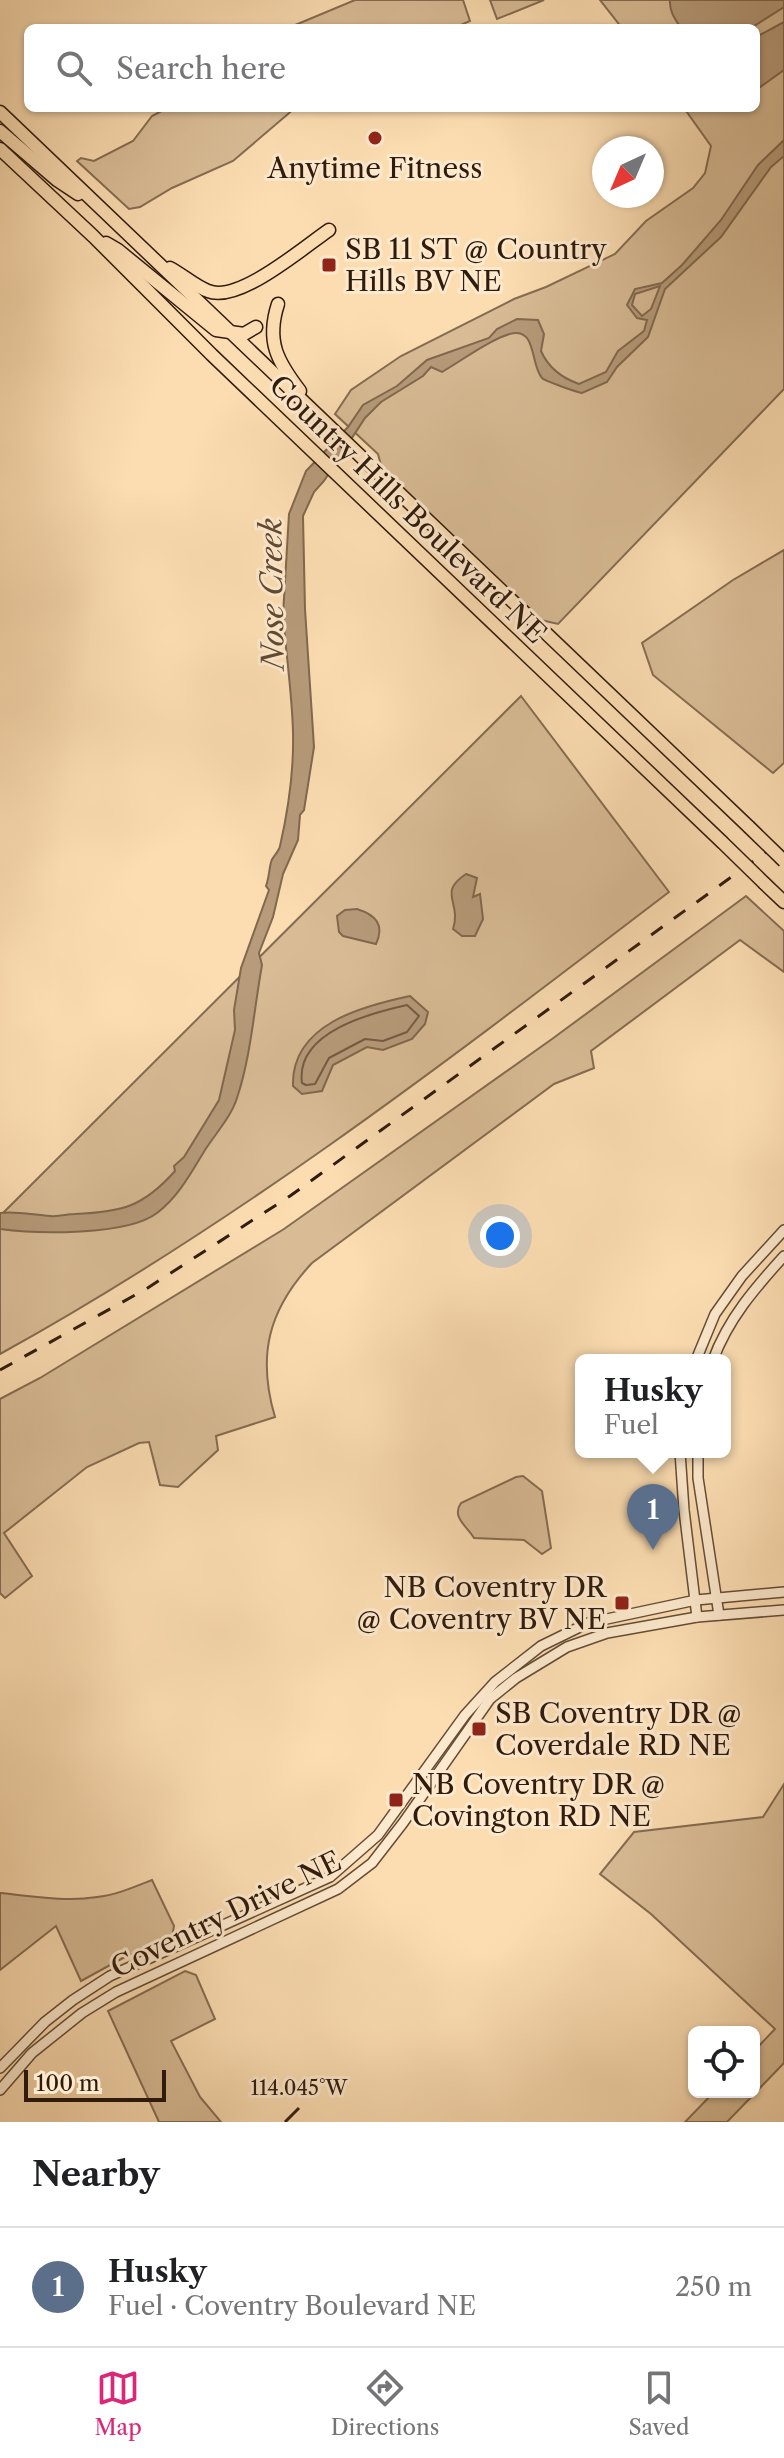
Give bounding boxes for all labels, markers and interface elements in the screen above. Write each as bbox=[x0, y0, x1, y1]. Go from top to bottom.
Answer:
search box bbox=[24, 24, 760, 112]
icon: search bbox=[52, 46, 96, 90]
text: Search here bbox=[116, 50, 286, 87]
marker: Anytime Fitness bbox=[366, 129, 384, 147]
north arrow bbox=[592, 136, 664, 208]
place label: Anytime Fitness bbox=[267, 151, 482, 185]
place label: SB 11 ST @ Country Hills BV NE bbox=[345, 232, 607, 298]
marker: SB 11 ST @ Country Hills BV NE bbox=[320, 256, 338, 274]
street label: Country Hills Boulevard NE bbox=[263, 368, 553, 650]
water label: Nose Creek bbox=[252, 517, 292, 672]
your location bbox=[480, 1216, 520, 1256]
popup bbox=[575, 1354, 731, 1458]
text: Husky bbox=[604, 1372, 702, 1409]
text: Fuel bbox=[604, 1409, 659, 1441]
pin: 1 bbox=[627, 1484, 679, 1550]
place label: NB Coventry DR @ Coventry BV NE bbox=[357, 1570, 608, 1636]
marker: NB Coventry DR @ Coventry BV NE bbox=[613, 1594, 631, 1612]
place label: SB Coventry DR @ Coverdale RD NE bbox=[495, 1696, 742, 1762]
marker: SB Coventry DR @ Coverdale RD NE bbox=[470, 1720, 488, 1738]
place label: NB Coventry DR @ Covington RD NE bbox=[412, 1767, 665, 1833]
marker: NB Coventry DR @ Covington RD NE bbox=[387, 1791, 405, 1809]
street label: Coventry Drive NE bbox=[105, 1843, 347, 1985]
map controls bbox=[688, 2026, 760, 2098]
button: locate bbox=[688, 2026, 760, 2098]
scale bar bbox=[24, 2066, 166, 2102]
text: 100 m bbox=[36, 2070, 99, 2097]
text: 114.045°W bbox=[251, 2076, 349, 2100]
text: Nearby bbox=[32, 2153, 160, 2195]
text: Husky bbox=[108, 2253, 207, 2290]
text: 1 bbox=[52, 2271, 64, 2303]
text: 250 m bbox=[675, 2271, 752, 2303]
text: Fuel · Coventry Boulevard NE bbox=[108, 2290, 476, 2322]
tab: Map bbox=[94, 2366, 142, 2441]
tab: Directions bbox=[331, 2366, 439, 2441]
tab: Saved bbox=[628, 2366, 689, 2441]

